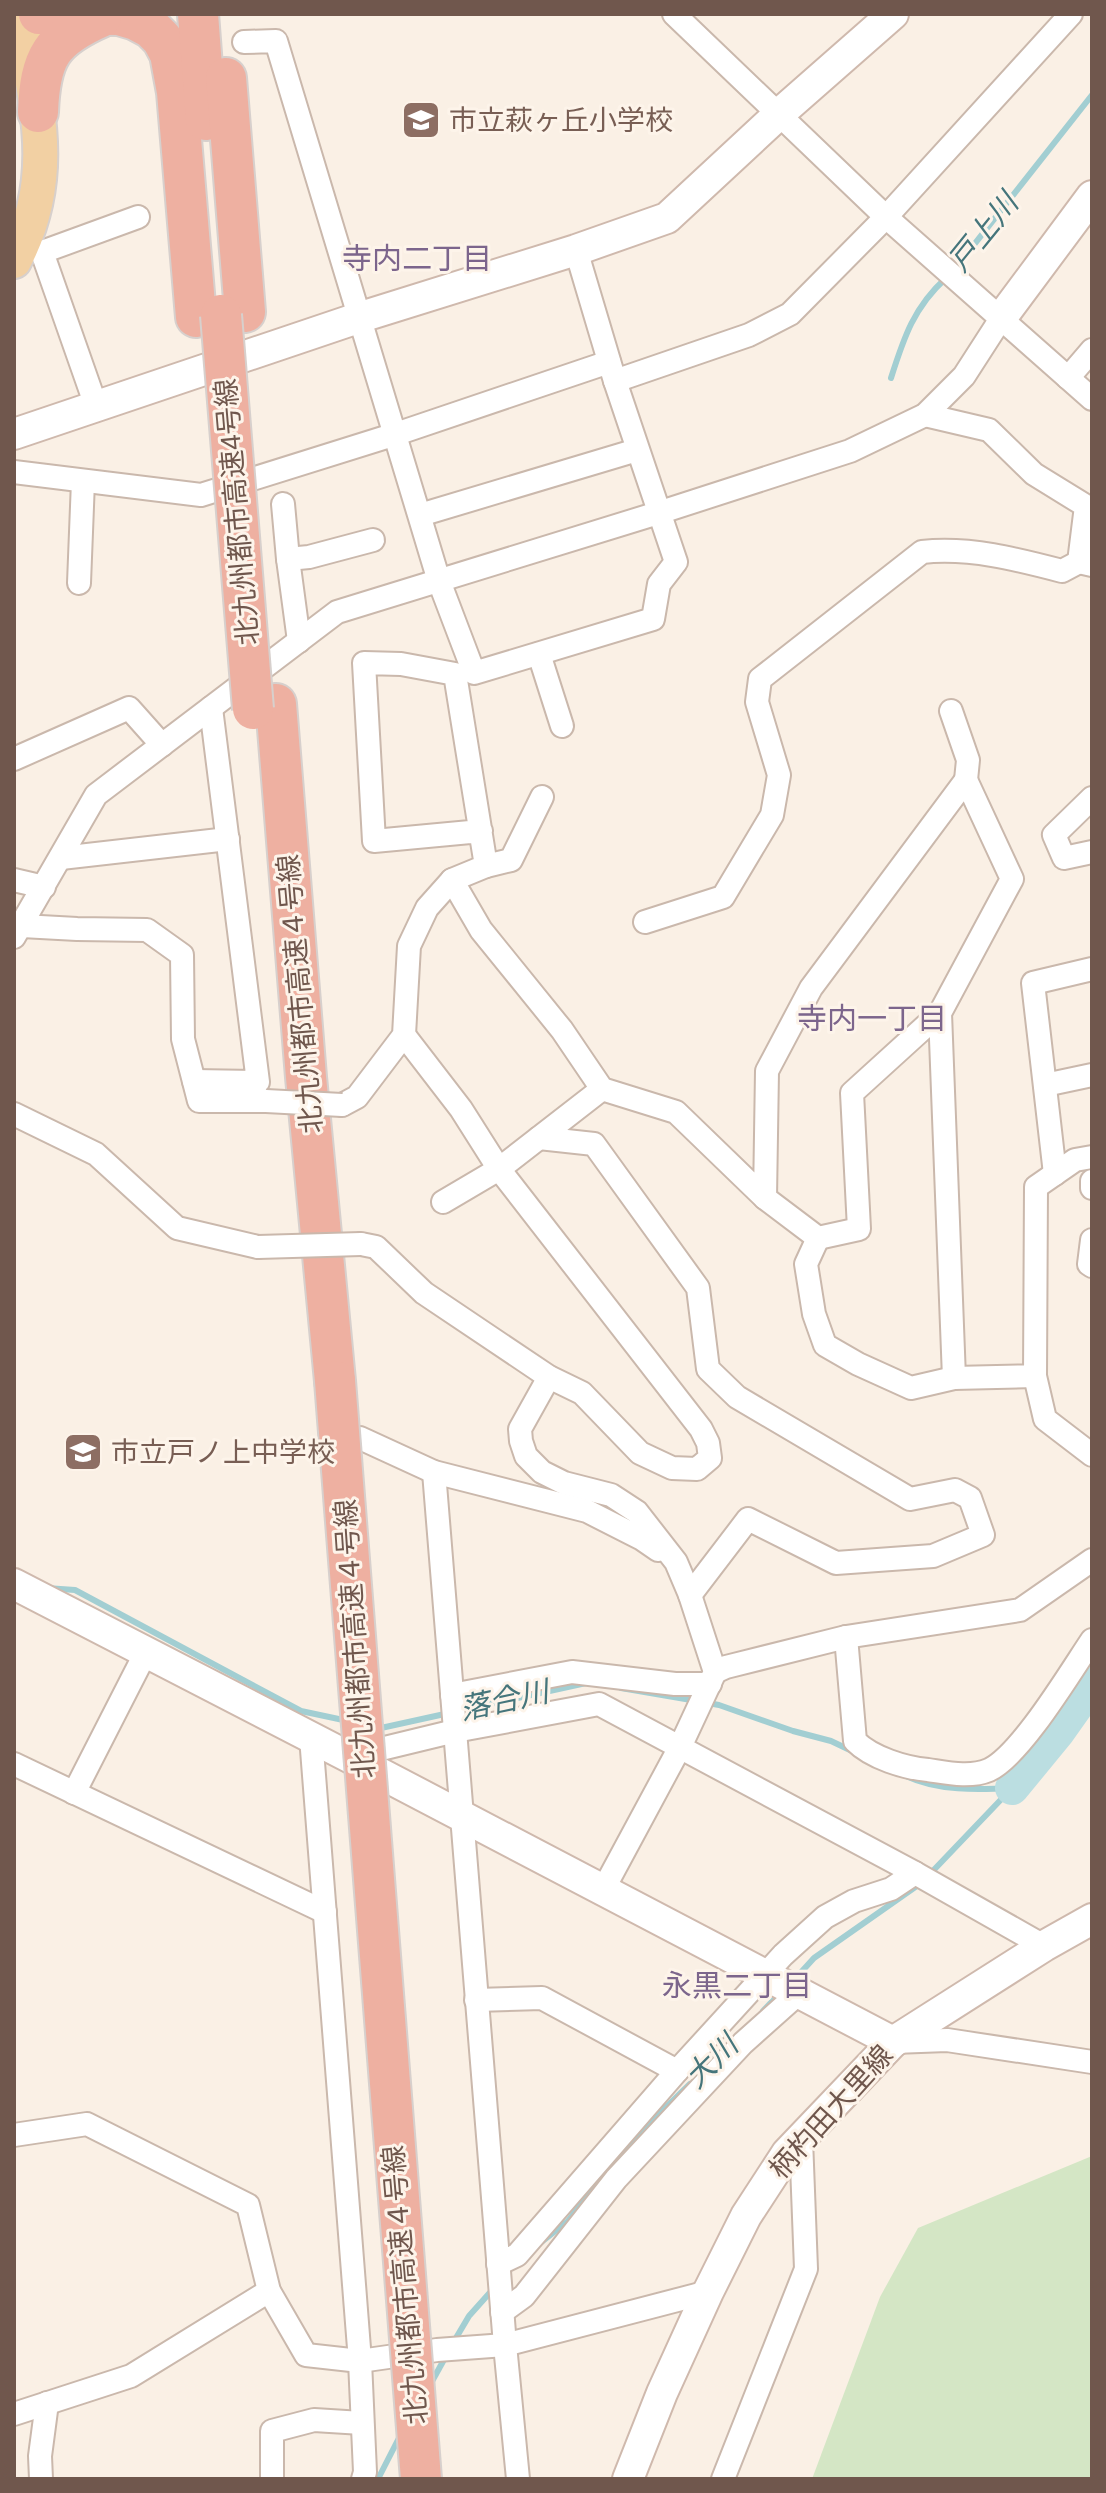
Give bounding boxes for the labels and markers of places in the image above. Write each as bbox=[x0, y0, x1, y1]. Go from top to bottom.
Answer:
school or university icon: 市立萩ヶ丘小学校 bbox=[400, 99, 442, 141]
place label: 市立萩ヶ丘小学校 bbox=[449, 105, 673, 136]
school or university icon: 市立戸ノ上中学校 bbox=[62, 1431, 104, 1473]
place label: 市立戸ノ上中学校 bbox=[111, 1437, 335, 1468]

